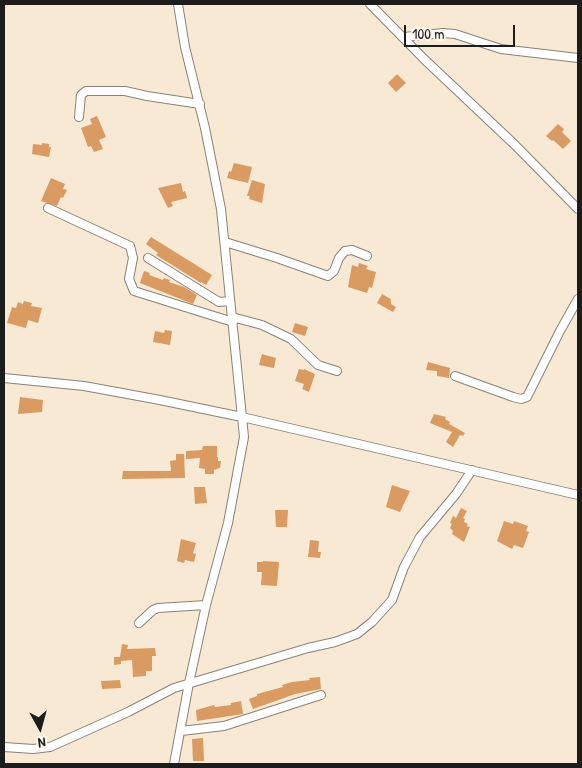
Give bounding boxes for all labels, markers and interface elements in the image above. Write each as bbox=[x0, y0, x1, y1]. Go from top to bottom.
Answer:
scale bar bbox=[407, 15, 518, 47]
text: 100 m bbox=[412, 23, 445, 44]
north arrow bbox=[15, 703, 65, 753]
text: N bbox=[37, 734, 47, 753]

